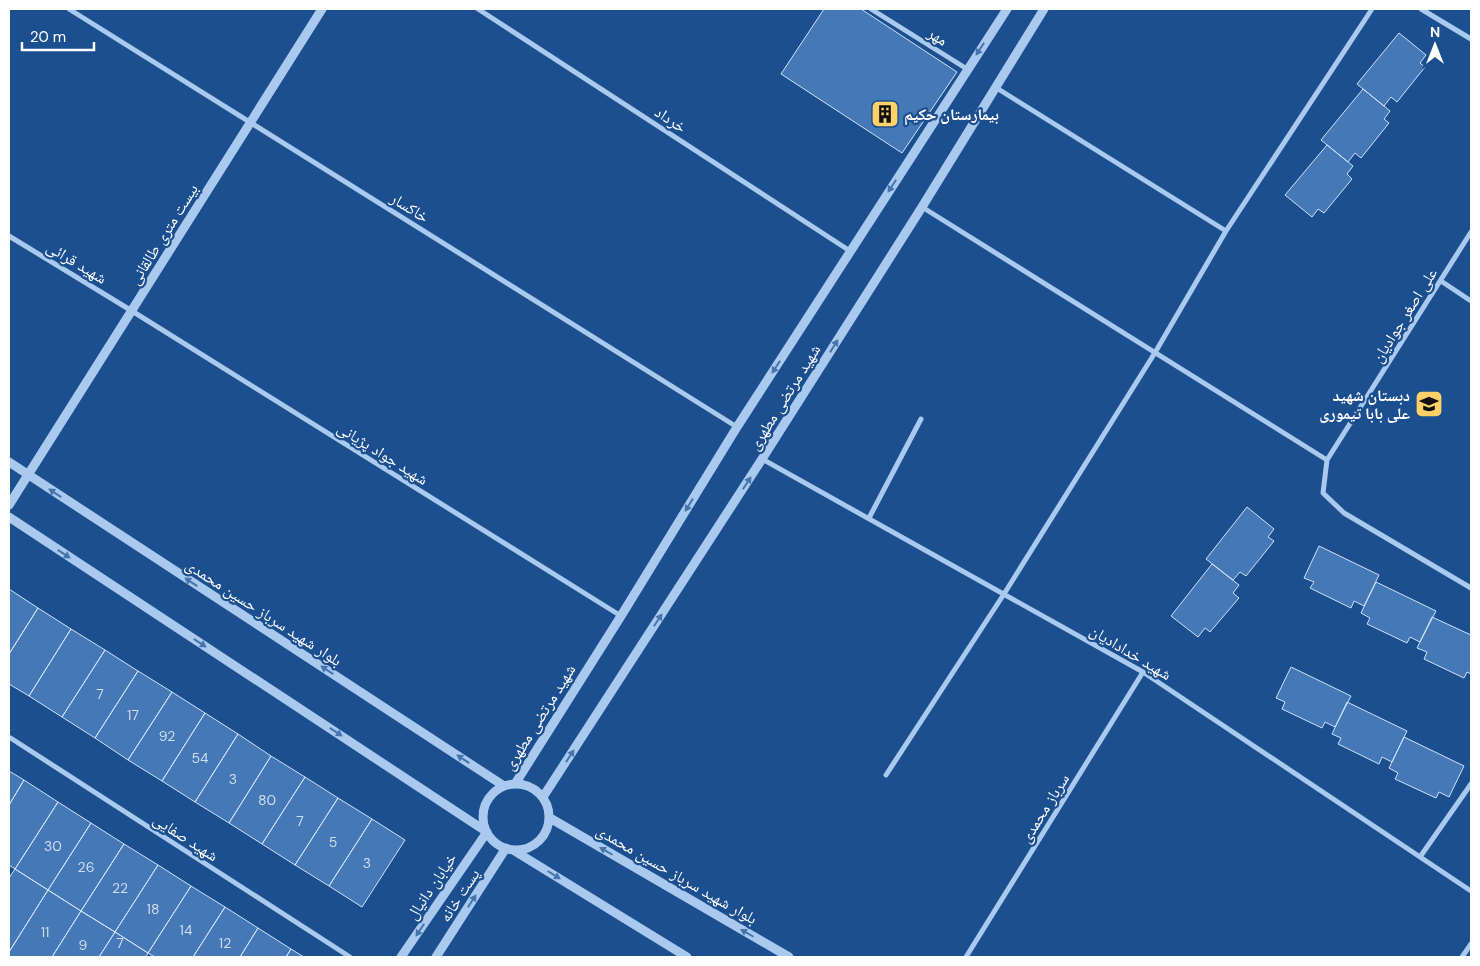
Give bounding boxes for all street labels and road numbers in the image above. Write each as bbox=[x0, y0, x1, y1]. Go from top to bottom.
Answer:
street label: مهر bbox=[923, 22, 952, 51]
street label: خرداد bbox=[651, 101, 691, 137]
street label: بیست متری طالقانی bbox=[124, 180, 203, 289]
street label: خاکسار bbox=[386, 187, 433, 227]
street label: شهید قرائی bbox=[43, 236, 111, 289]
street label: علی اصغر جوادیان bbox=[1367, 264, 1442, 367]
street label: شهید مرتضی مطهری bbox=[743, 340, 825, 454]
street label: شهید جواد پژیانی bbox=[333, 417, 432, 490]
street label: بلوار شهید سرباز حسین محمدی bbox=[182, 554, 346, 671]
street label: شهید خدادادیان bbox=[1086, 620, 1175, 685]
street label: شهید مرتضی مطهری bbox=[498, 660, 580, 774]
street label: سرباز محمدی bbox=[1015, 770, 1074, 847]
street label: شهید صفایی bbox=[149, 809, 222, 866]
street label: بلوار شهید سرباز حسین محمدی bbox=[593, 820, 761, 929]
street label: خیابان دانیال bbox=[401, 849, 461, 924]
street label: پست خانه bbox=[434, 864, 485, 926]

